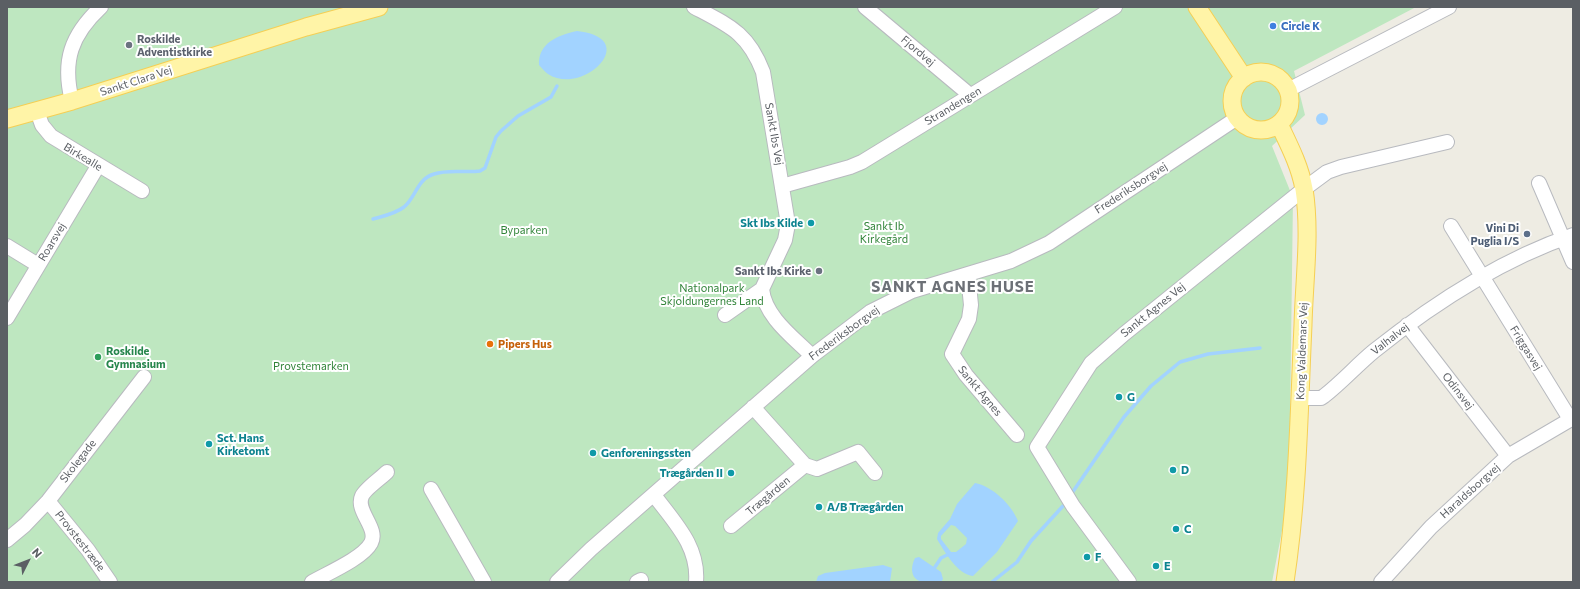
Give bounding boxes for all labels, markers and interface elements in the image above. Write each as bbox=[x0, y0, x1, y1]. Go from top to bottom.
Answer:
place label: Circle K bbox=[1281, 19, 1320, 33]
marker: Circle K bbox=[1268, 21, 1278, 31]
place label: Roskilde Adventistkirke bbox=[137, 32, 212, 58]
street label: Fjordvej bbox=[898, 33, 938, 69]
marker: Roskilde Adventistkirke bbox=[124, 40, 134, 50]
street label: Sankt Clara Vej bbox=[98, 63, 174, 99]
street label: Strandengen bbox=[922, 84, 984, 128]
street label: Sankt Ibs Vej bbox=[762, 102, 786, 166]
street label: Birkealle bbox=[61, 140, 105, 174]
street label: Frederiksborgvej bbox=[1092, 160, 1170, 216]
place label: Skt Ibs Kilde bbox=[740, 216, 803, 230]
marker: Skt Ibs Kilde bbox=[806, 218, 816, 228]
park label: Sankt Ib Kirkegård bbox=[860, 219, 908, 245]
street label: Roarsvej bbox=[35, 220, 69, 264]
place label: Vini Di Puglia I/S bbox=[1471, 221, 1519, 247]
park label: Byparken bbox=[500, 223, 548, 237]
marker: Vini Di Puglia I/S bbox=[1522, 229, 1532, 239]
place label: Sankt Ibs Kirke bbox=[735, 264, 811, 278]
marker: Sankt Ibs Kirke bbox=[814, 266, 824, 276]
district label: SANKT AGNES HUSE bbox=[871, 278, 1035, 296]
street label: Sankt Agnes Vej bbox=[1118, 280, 1188, 340]
park label: Nationalpark Skjoldungernes Land bbox=[660, 281, 764, 307]
street label: Kong Valdemars Vej bbox=[1294, 302, 1310, 400]
street label: Frederiksborgvej bbox=[806, 303, 882, 363]
street label: Valhalvej bbox=[1368, 320, 1412, 358]
street label: Friggasvej bbox=[1507, 323, 1545, 373]
place label: Pipers Hus bbox=[498, 337, 552, 351]
marker: Pipers Hus bbox=[485, 339, 495, 349]
place label: Roskilde Gymnasium bbox=[106, 344, 166, 370]
marker: Roskilde Gymnasium bbox=[93, 352, 103, 362]
park label: Provstemarken bbox=[273, 359, 349, 373]
street label: Sankt Agnes bbox=[955, 363, 1005, 419]
street label: Odinsvej bbox=[1439, 370, 1477, 412]
place label: G bbox=[1127, 390, 1135, 404]
marker: G bbox=[1114, 392, 1124, 402]
place label: Sct. Hans Kirketomt bbox=[217, 431, 269, 457]
street label: Skolegade bbox=[57, 437, 99, 485]
marker: Sct. Hans Kirketomt bbox=[204, 439, 214, 449]
place label: Genforeningssten bbox=[601, 446, 691, 460]
marker: Genforeningssten bbox=[588, 448, 598, 458]
street label: Haraldsborgvej bbox=[1437, 461, 1503, 521]
place label: D bbox=[1181, 463, 1189, 477]
marker: D bbox=[1168, 465, 1178, 475]
place label: Trægården II bbox=[660, 466, 723, 480]
marker: Trægården II bbox=[726, 468, 736, 478]
street label: Trægården bbox=[743, 474, 793, 518]
place label: A/B Trægården bbox=[827, 500, 904, 514]
marker: A/B Trægården bbox=[814, 502, 824, 512]
street label: Provstestræde bbox=[52, 508, 108, 574]
place label: C bbox=[1184, 522, 1192, 536]
marker: C bbox=[1171, 524, 1181, 534]
north arrow bbox=[8, 541, 48, 581]
text: N bbox=[30, 545, 45, 560]
place label: F bbox=[1095, 550, 1101, 564]
marker: F bbox=[1082, 552, 1092, 562]
place label: E bbox=[1164, 559, 1171, 573]
marker: E bbox=[1151, 561, 1161, 571]

